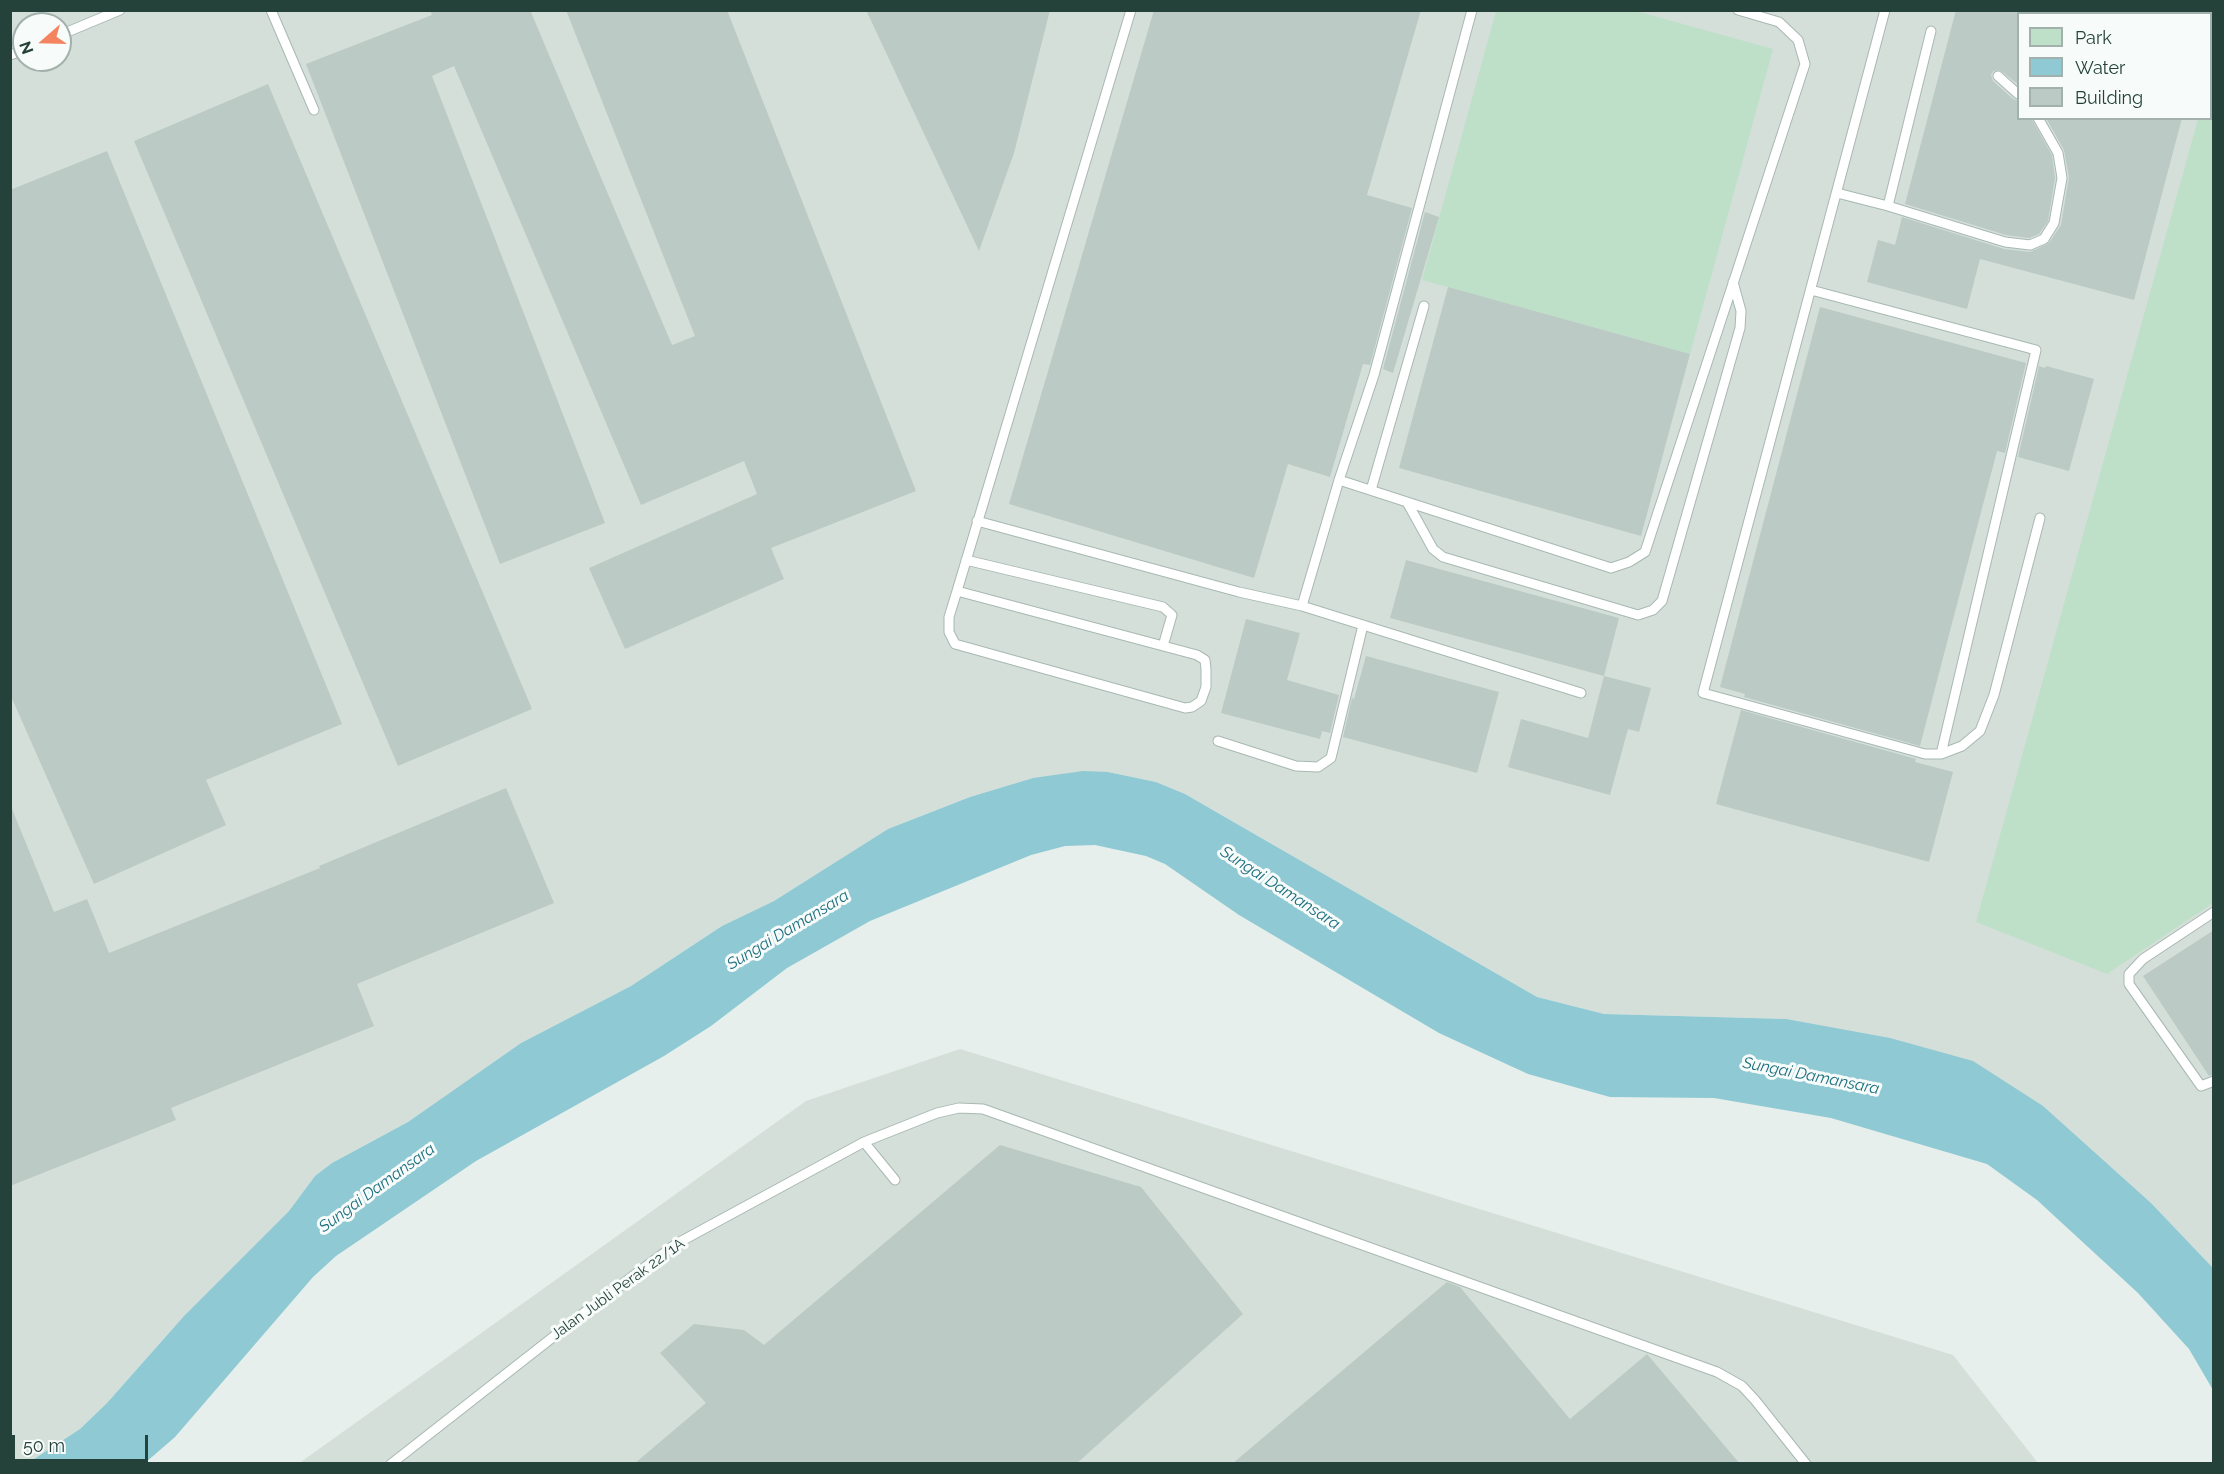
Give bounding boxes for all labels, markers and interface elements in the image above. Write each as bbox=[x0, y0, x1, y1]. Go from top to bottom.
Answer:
north arrow bbox=[12, 12, 72, 72]
legend bbox=[2017, 12, 2212, 120]
text: Park bbox=[2075, 27, 2112, 48]
text: N bbox=[15, 39, 38, 57]
text: Water bbox=[2075, 57, 2125, 78]
text: Building bbox=[2075, 87, 2143, 108]
water label: Sungai Damansara bbox=[1217, 842, 1343, 934]
water label: Sungai Damansara bbox=[724, 886, 852, 974]
water label: Sungai Damansara bbox=[1741, 1053, 1881, 1099]
water label: Sungai Damansara bbox=[315, 1139, 439, 1237]
street label: Jalan Jubli Perak 22/1A bbox=[548, 1234, 688, 1344]
scale bar bbox=[15, 1423, 152, 1461]
text: 50 m bbox=[23, 1435, 65, 1456]

